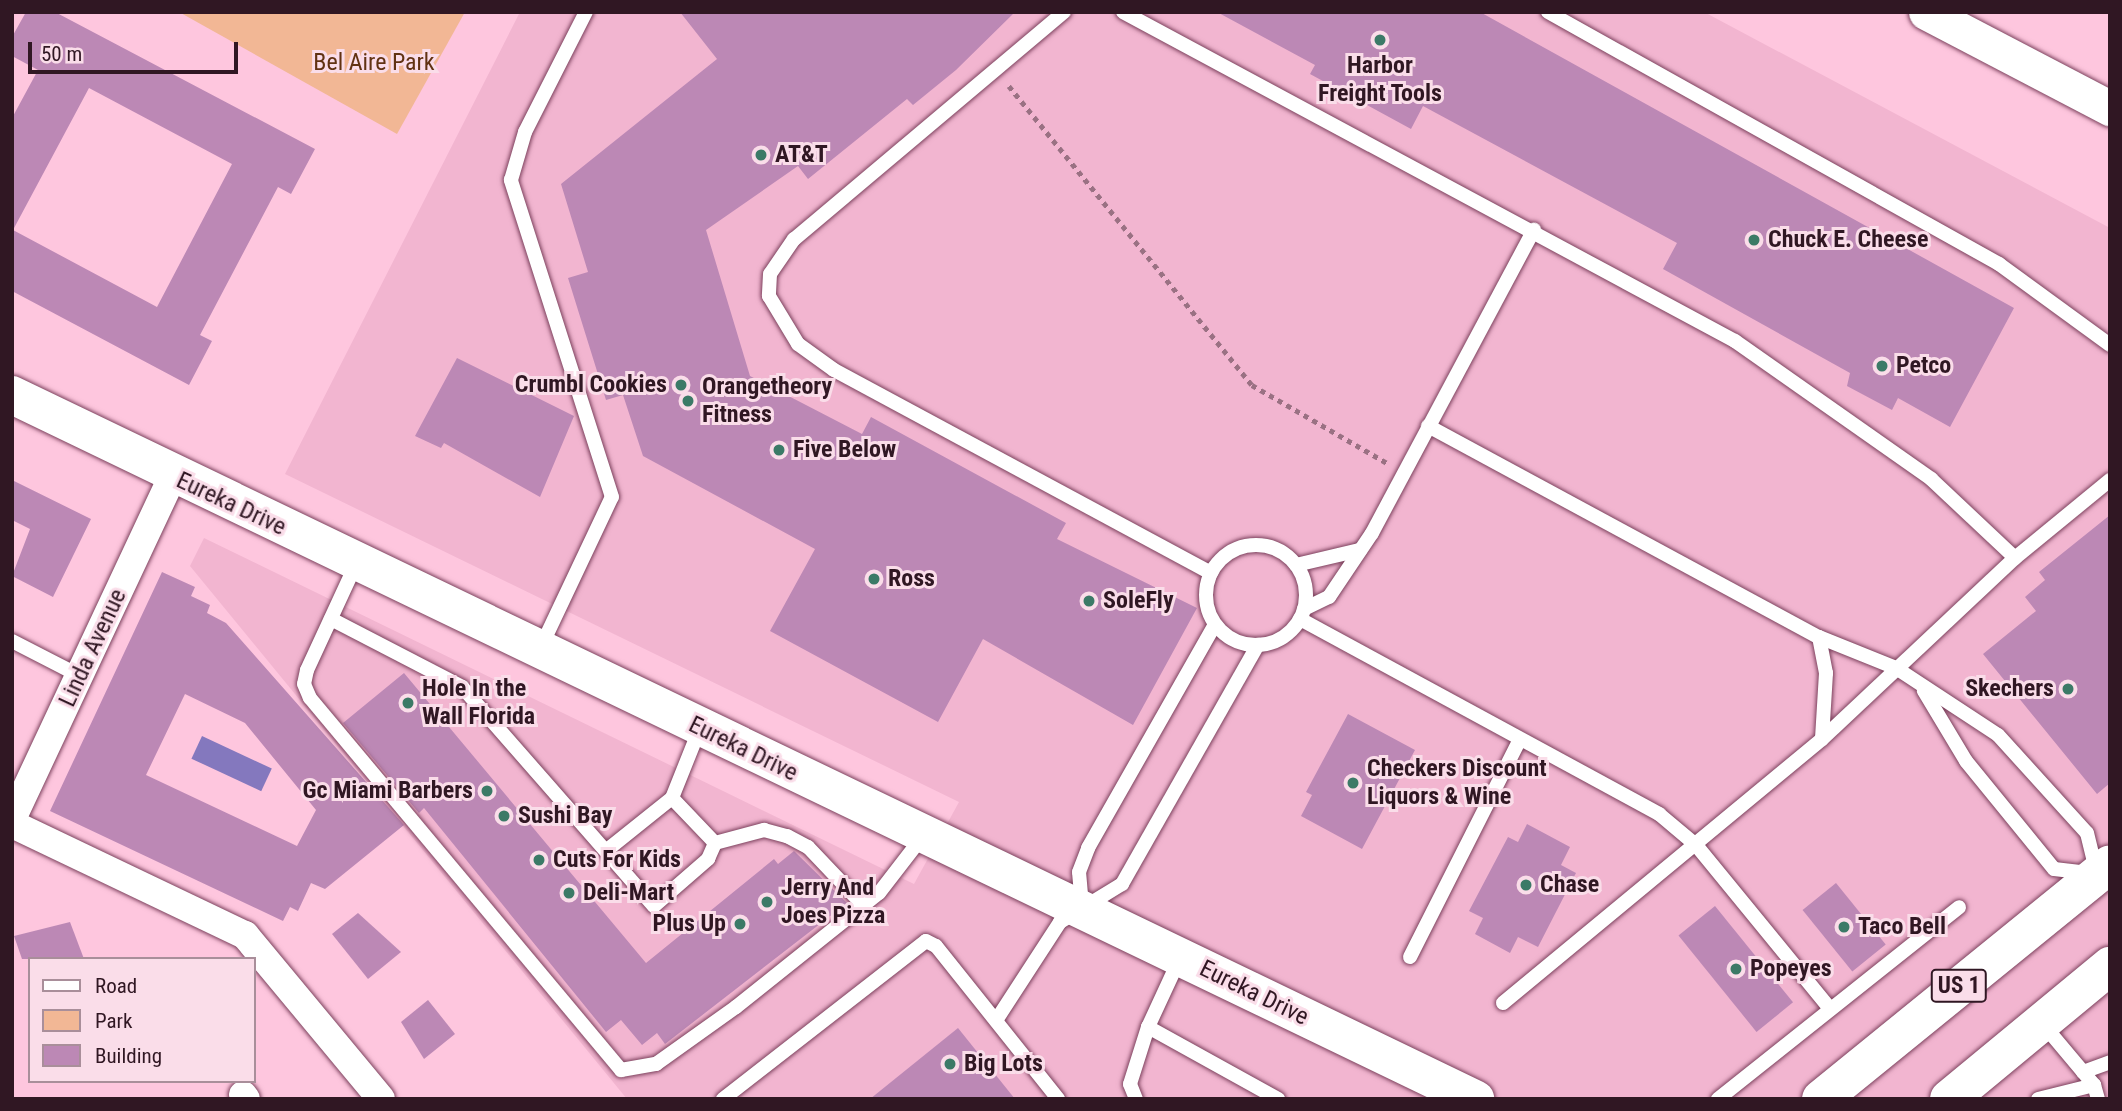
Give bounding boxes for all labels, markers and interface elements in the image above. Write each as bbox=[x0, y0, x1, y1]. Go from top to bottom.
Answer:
scale bar bbox=[32, 28, 242, 72]
marker: Harbor Freight Tools bbox=[1372, 32, 1388, 48]
text: 50 m bbox=[41, 42, 82, 66]
park label: Bel Aire Park bbox=[313, 49, 435, 77]
place label: Harbor Freight Tools bbox=[1318, 52, 1442, 108]
place label: AT&T bbox=[775, 141, 828, 169]
marker: AT&T bbox=[753, 147, 769, 163]
place label: Chuck E. Cheese bbox=[1768, 226, 1928, 254]
marker: Chuck E. Cheese bbox=[1746, 232, 1762, 248]
place label: Petco bbox=[1896, 352, 1951, 380]
marker: Petco bbox=[1874, 358, 1890, 374]
place label: Crumbl Cookies bbox=[515, 371, 667, 399]
place label: Orangetheory Fitness bbox=[702, 373, 832, 429]
marker: Crumbl Cookies bbox=[673, 377, 689, 393]
marker: Orangetheory Fitness bbox=[680, 393, 696, 409]
place label: Five Below bbox=[793, 436, 896, 464]
marker: Five Below bbox=[771, 442, 787, 458]
street label: Eureka Drive bbox=[172, 466, 290, 542]
place label: Ross bbox=[888, 565, 935, 593]
marker: Ross bbox=[866, 571, 882, 587]
street label: Linda Avenue bbox=[53, 585, 133, 711]
place label: SoleFly bbox=[1103, 587, 1174, 615]
marker: SoleFly bbox=[1081, 593, 1097, 609]
place label: Hole In the Wall Florida bbox=[422, 675, 535, 731]
place label: Skechers bbox=[1965, 675, 2054, 703]
marker: Skechers bbox=[2060, 681, 2076, 697]
marker: Hole In the Wall Florida bbox=[400, 695, 416, 711]
street label: Eureka Drive bbox=[684, 710, 802, 788]
place label: Checkers Discount Liquors & Wine bbox=[1367, 755, 1547, 811]
marker: Checkers Discount Liquors & Wine bbox=[1345, 775, 1361, 791]
place label: Gc Miami Barbers bbox=[303, 777, 473, 805]
marker: Gc Miami Barbers bbox=[479, 783, 495, 799]
place label: Sushi Bay bbox=[518, 802, 612, 830]
marker: Sushi Bay bbox=[496, 808, 512, 824]
place label: Cuts For Kids bbox=[553, 846, 681, 874]
marker: Cuts For Kids bbox=[531, 852, 547, 868]
place label: Chase bbox=[1540, 871, 1599, 899]
place label: Jerry And Joes Pizza bbox=[781, 874, 885, 930]
marker: Chase bbox=[1518, 877, 1534, 893]
place label: Deli-Mart bbox=[583, 879, 674, 907]
marker: Deli-Mart bbox=[561, 885, 577, 901]
marker: Jerry And Joes Pizza bbox=[759, 894, 775, 910]
place label: Plus Up bbox=[652, 910, 726, 938]
place label: Taco Bell bbox=[1858, 913, 1946, 941]
marker: Plus Up bbox=[732, 916, 748, 932]
marker: Taco Bell bbox=[1836, 919, 1852, 935]
street label: Eureka Drive bbox=[1195, 954, 1313, 1032]
place label: Popeyes bbox=[1750, 955, 1832, 983]
legend bbox=[28, 957, 256, 1083]
marker: Popeyes bbox=[1728, 961, 1744, 977]
road number: US 1 bbox=[1929, 967, 1989, 1006]
text: Road bbox=[95, 974, 137, 998]
text: Park bbox=[95, 1009, 132, 1033]
text: Building bbox=[95, 1044, 162, 1068]
place label: Big Lots bbox=[964, 1050, 1043, 1078]
marker: Big Lots bbox=[942, 1056, 958, 1072]

